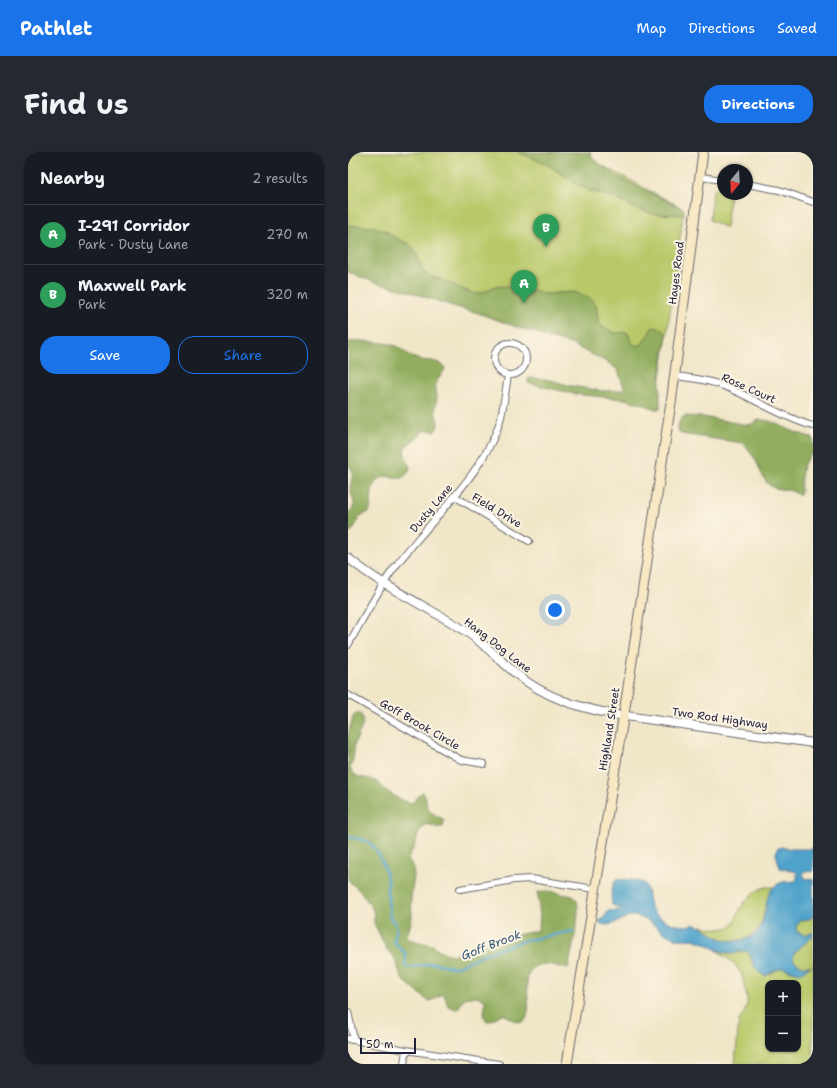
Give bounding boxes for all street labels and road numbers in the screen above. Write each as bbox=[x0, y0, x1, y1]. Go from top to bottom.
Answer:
street label: Hayes Road bbox=[665, 241, 688, 306]
street label: Rose Court bbox=[719, 370, 779, 407]
street label: Dusty Lane bbox=[407, 481, 456, 536]
street label: Field Drive bbox=[469, 490, 525, 531]
street label: Hang Dog Lane bbox=[461, 614, 535, 676]
street label: Highland Street bbox=[595, 686, 624, 772]
street label: Goff Brook Circle bbox=[377, 695, 463, 753]
street label: Two Rod Highway bbox=[671, 704, 769, 733]

